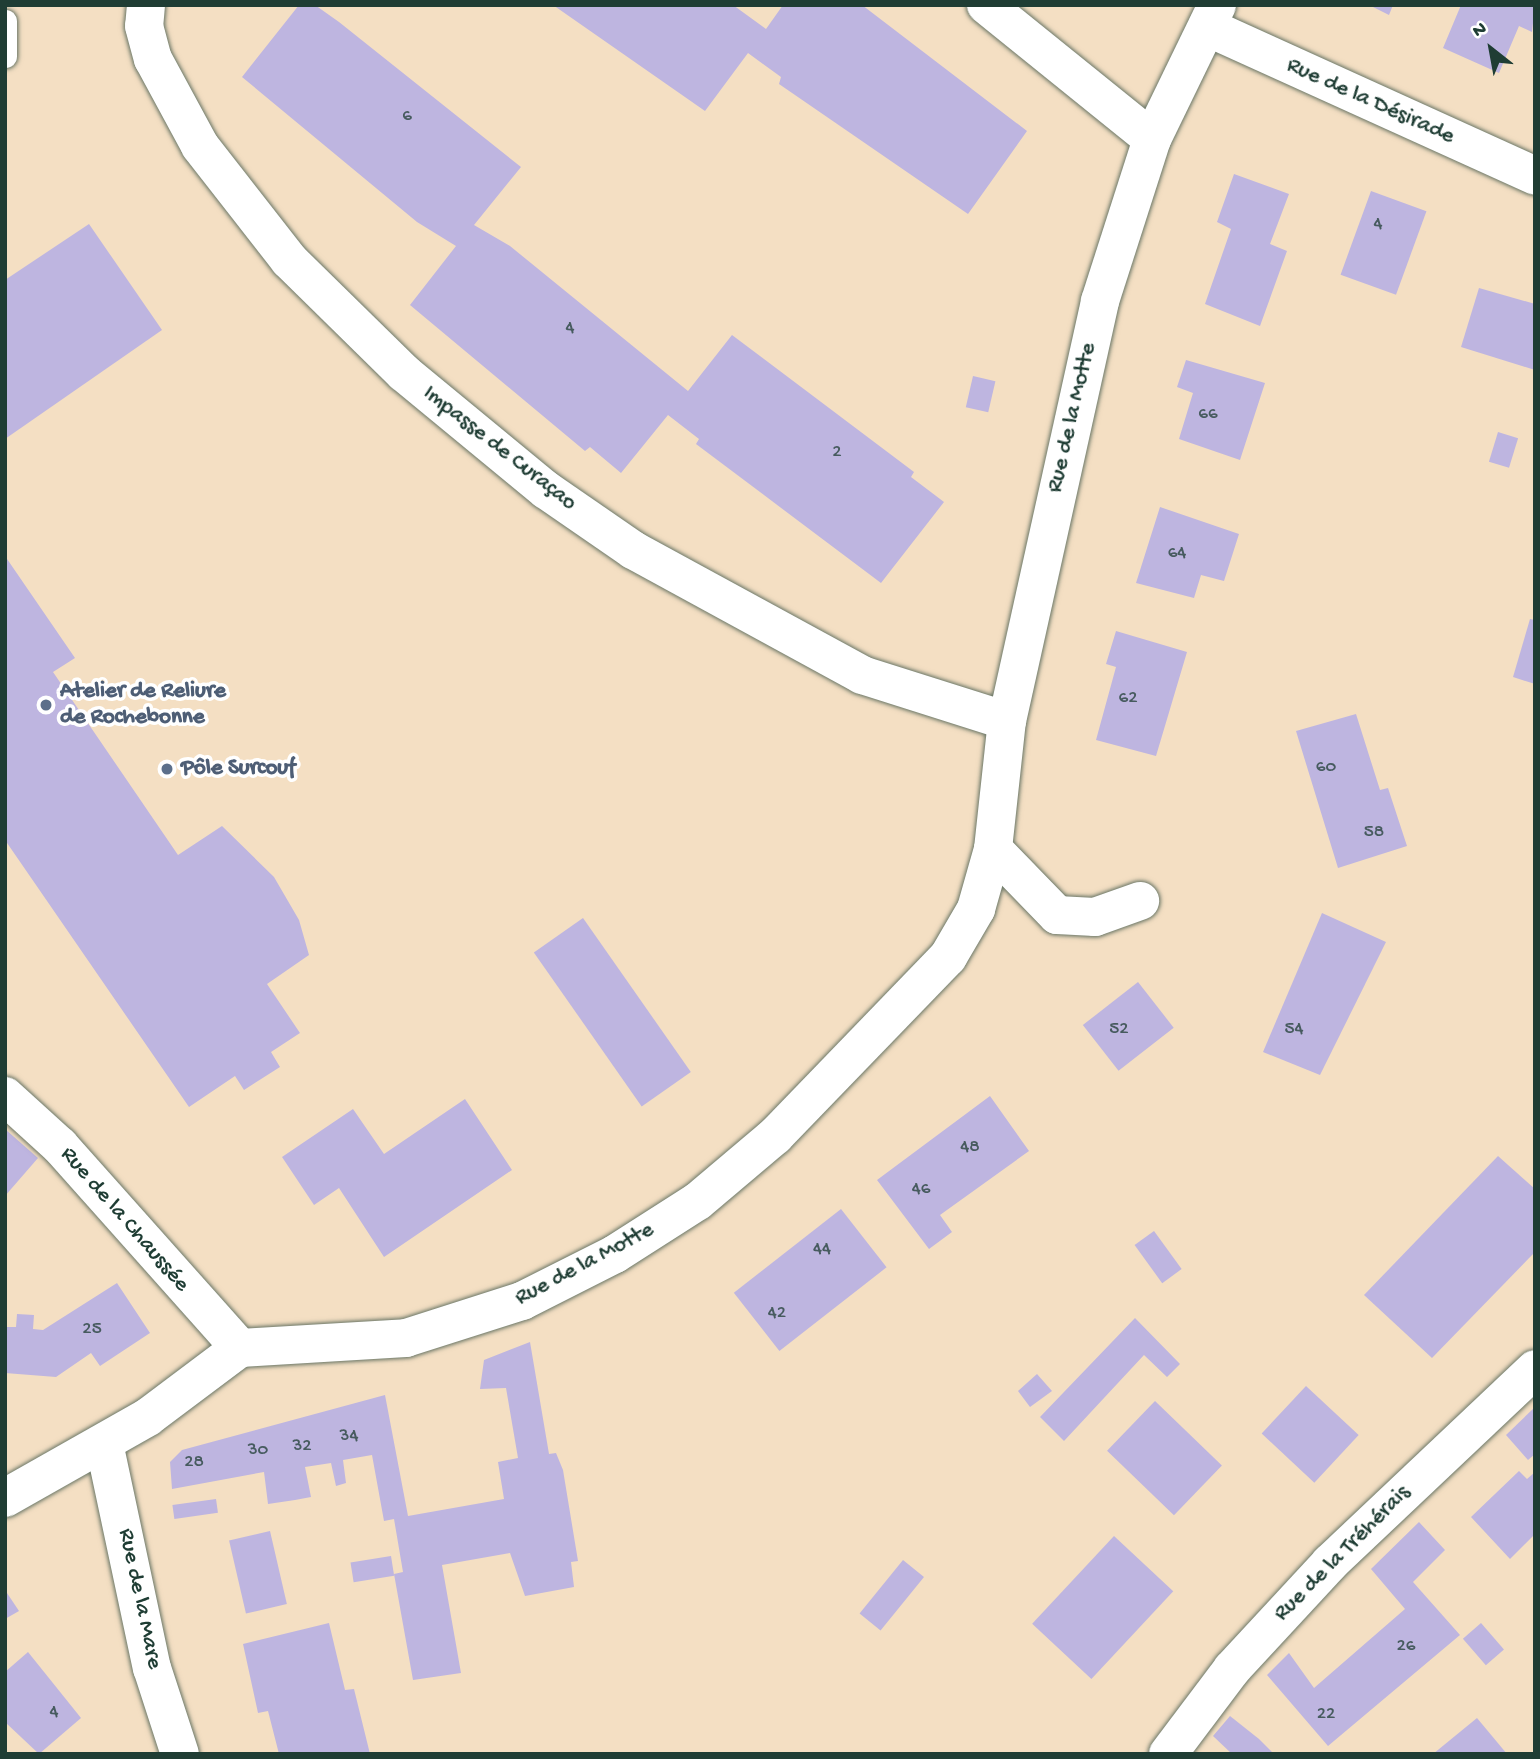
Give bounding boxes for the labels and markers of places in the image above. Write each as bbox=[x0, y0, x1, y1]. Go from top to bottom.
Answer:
place label: Atelier de Reliure de Rochebonne bbox=[60, 678, 226, 732]
marker: Atelier de Reliure de Rochebonne bbox=[38, 697, 54, 713]
place label: Pôle Surcouf bbox=[181, 755, 295, 783]
marker: Pôle Surcouf bbox=[159, 761, 175, 777]

